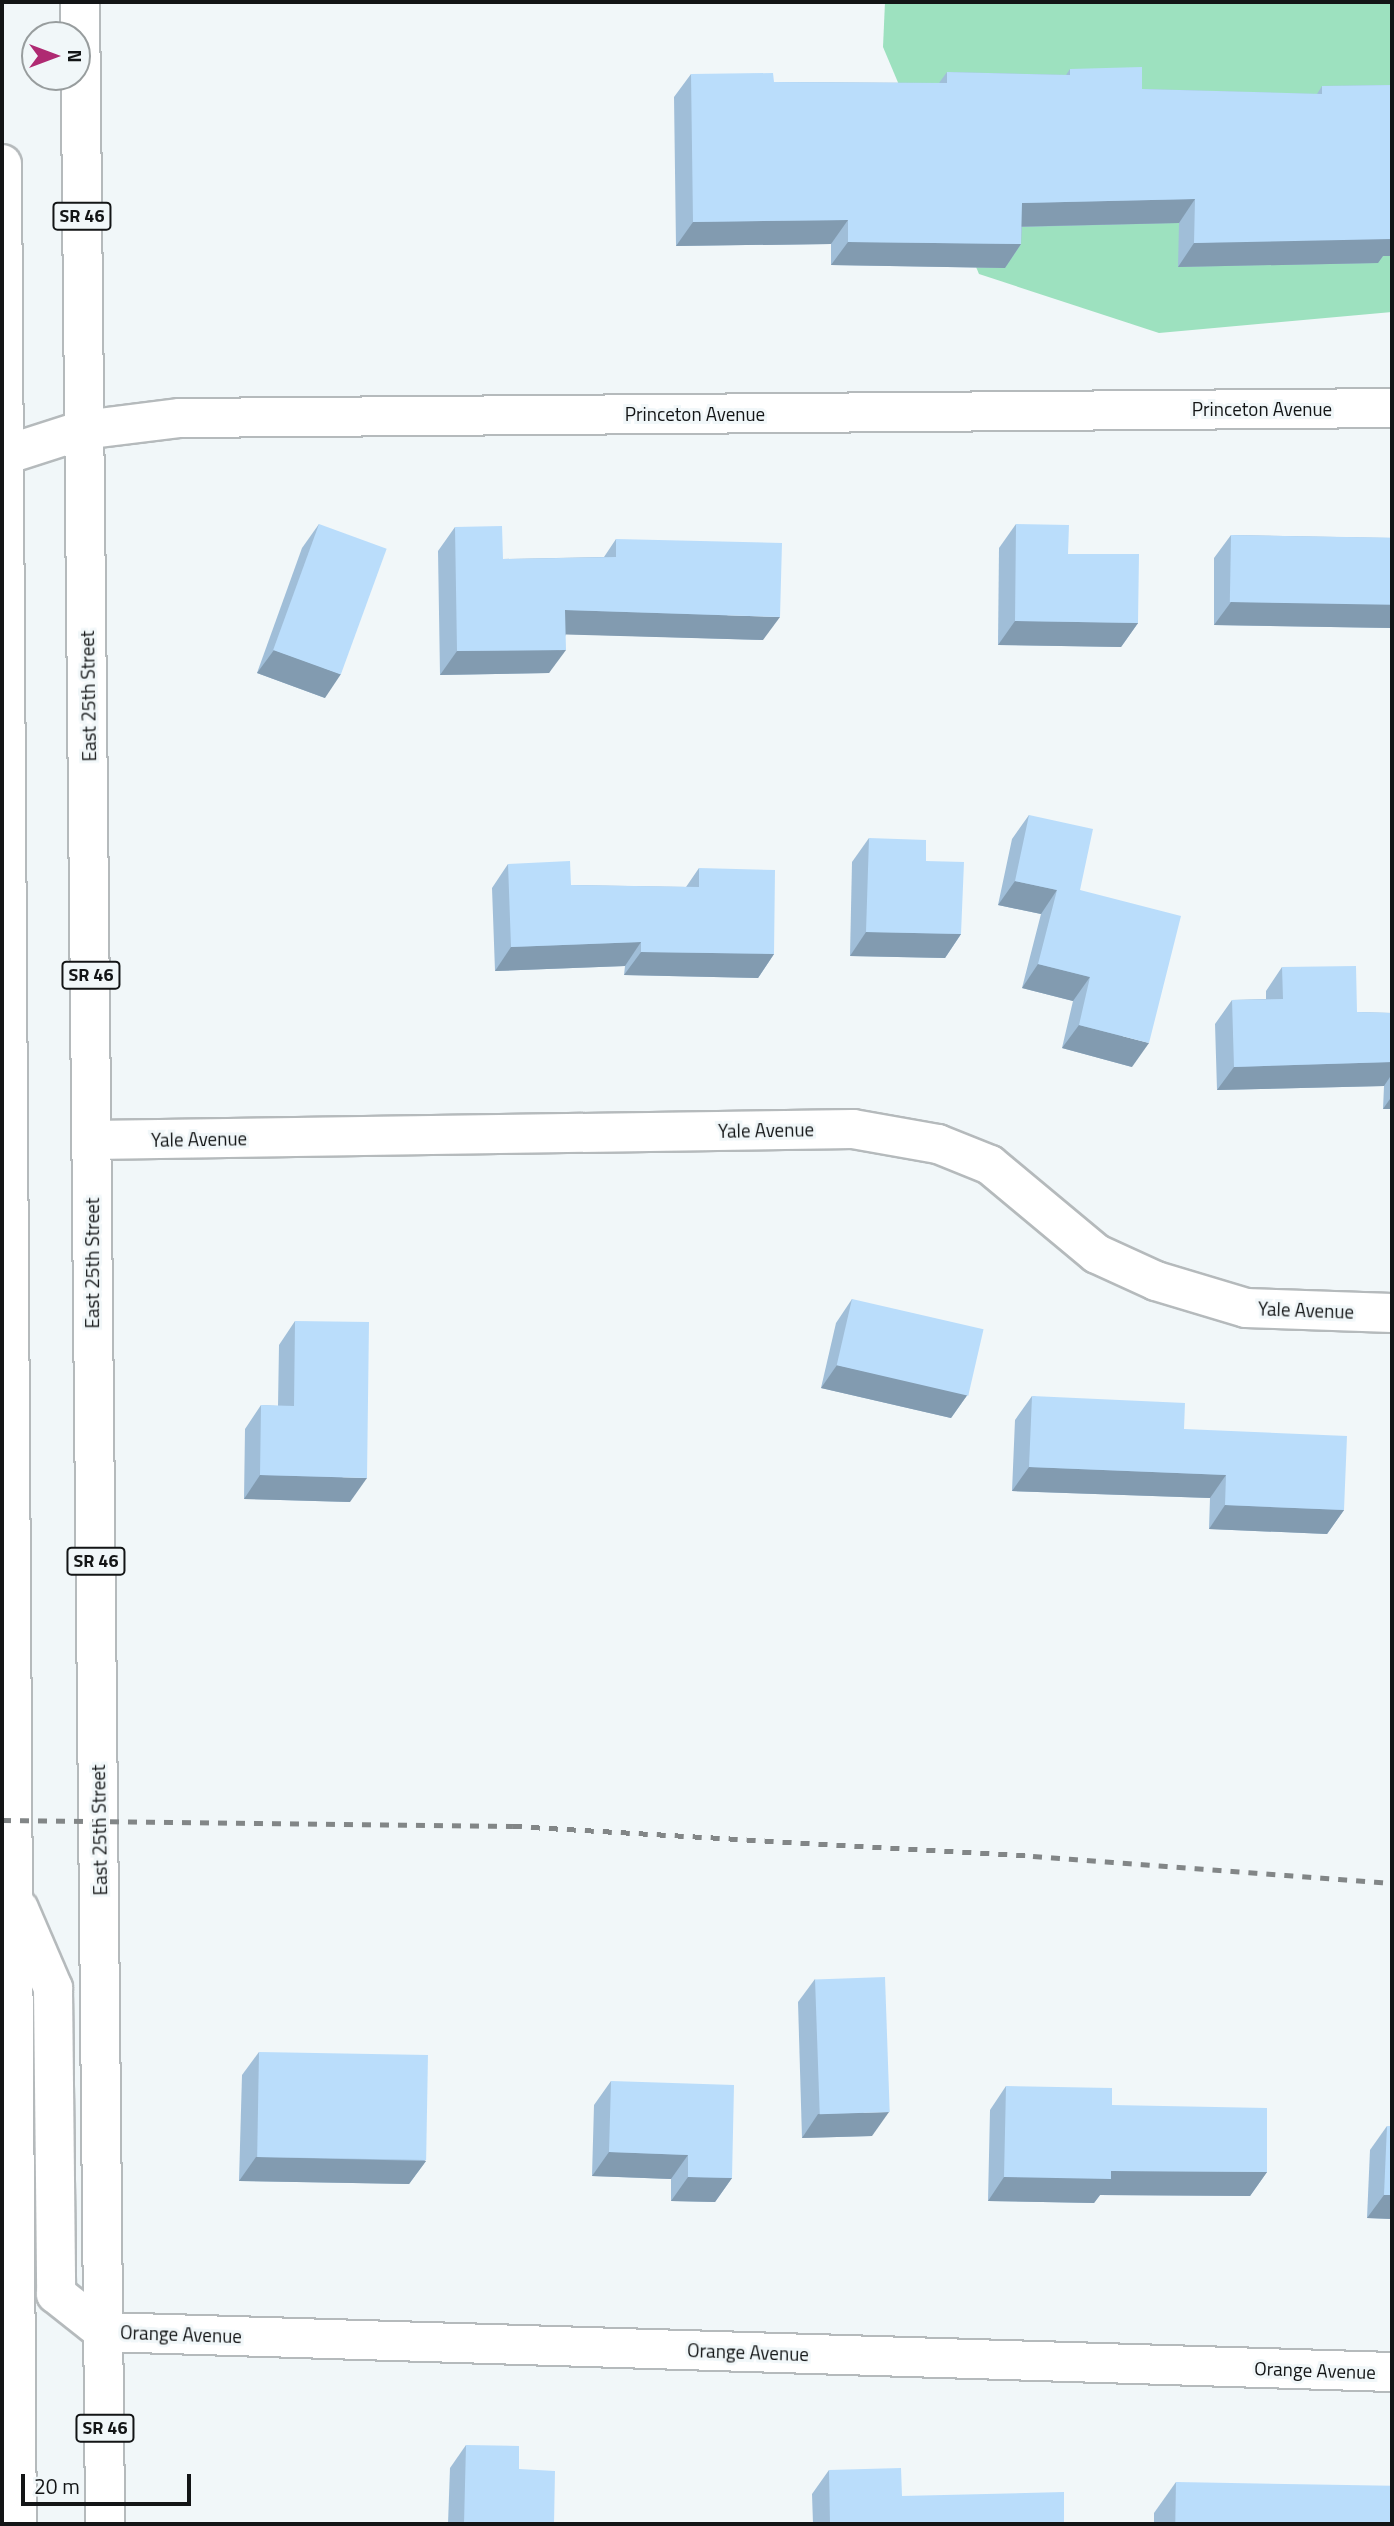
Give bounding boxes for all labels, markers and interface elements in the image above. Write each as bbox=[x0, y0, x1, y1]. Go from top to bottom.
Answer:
north arrow bbox=[21, 21, 91, 91]
text: N bbox=[61, 49, 90, 63]
road number: SR 46 bbox=[52, 202, 112, 230]
street label: Princeton Avenue bbox=[1192, 398, 1332, 420]
street label: Princeton Avenue bbox=[625, 403, 765, 425]
street label: East 25th Street bbox=[75, 630, 101, 762]
road number: SR 46 bbox=[61, 960, 121, 990]
street label: Yale Avenue bbox=[718, 1118, 814, 1142]
street label: Yale Avenue bbox=[151, 1127, 247, 1151]
street label: East 25th Street bbox=[81, 1197, 103, 1329]
street label: Yale Avenue bbox=[1258, 1297, 1354, 1323]
road number: SR 46 bbox=[66, 1546, 126, 1576]
street label: East 25th Street bbox=[86, 1764, 112, 1896]
street label: Orange Avenue bbox=[120, 2320, 242, 2348]
street label: Orange Avenue bbox=[687, 2338, 809, 2366]
street label: Orange Avenue bbox=[1254, 2356, 1376, 2384]
road number: SR 46 bbox=[75, 2414, 135, 2442]
scale bar bbox=[24, 2460, 194, 2504]
text: 20 m bbox=[34, 2470, 80, 2502]

